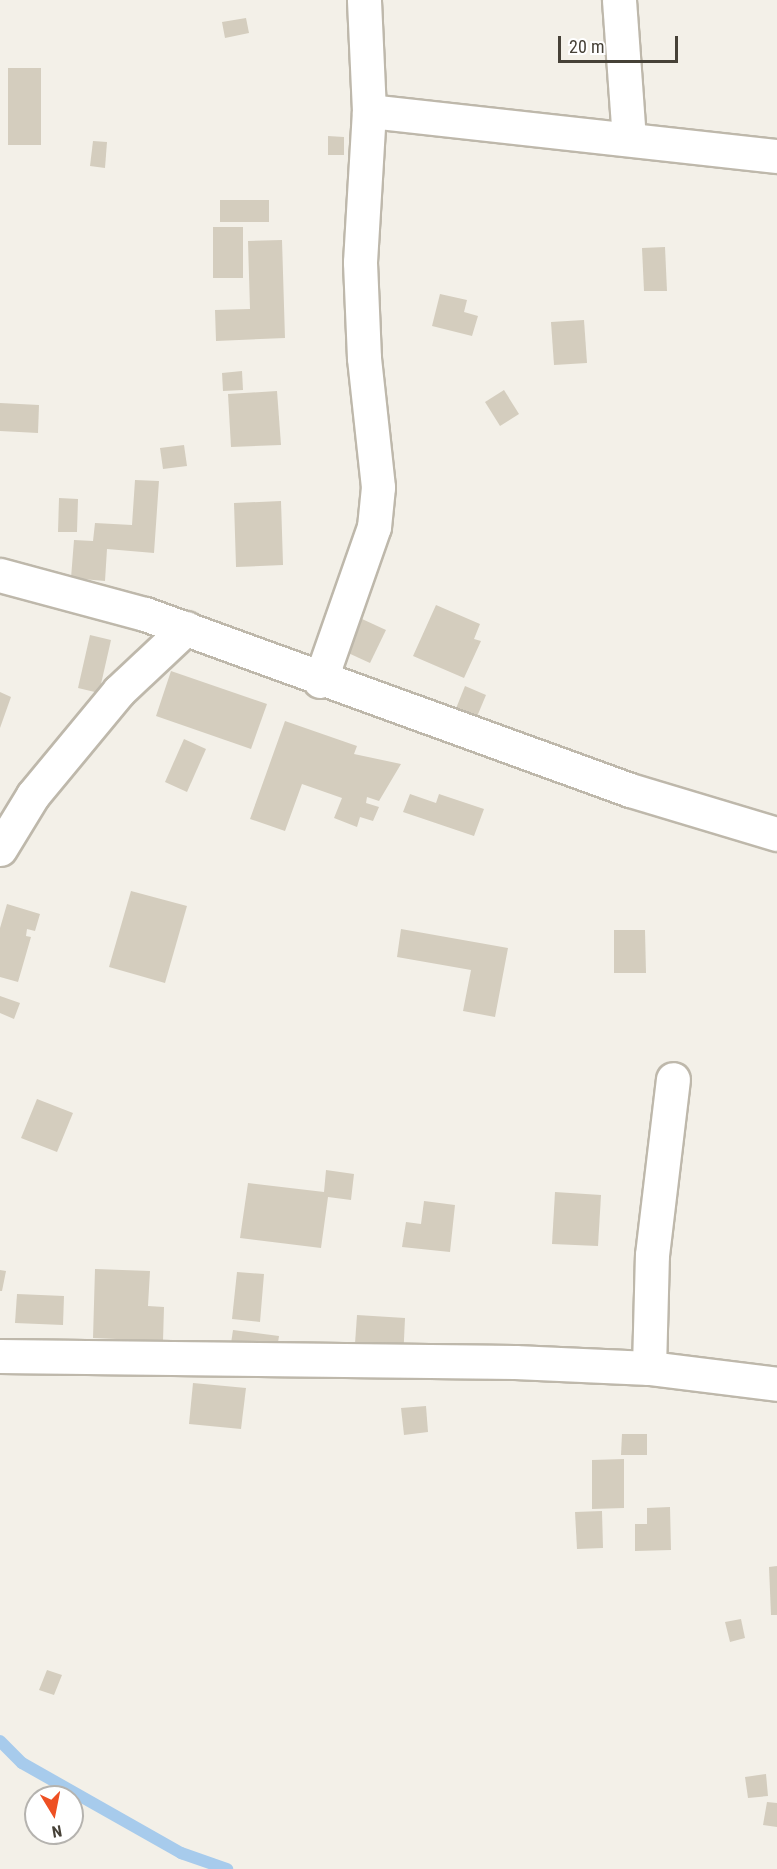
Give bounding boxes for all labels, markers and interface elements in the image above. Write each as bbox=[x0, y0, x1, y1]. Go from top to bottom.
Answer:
scale bar bbox=[561, 24, 681, 62]
text: 20 m bbox=[569, 36, 604, 57]
north arrow bbox=[24, 1785, 84, 1845]
text: N bbox=[50, 1821, 63, 1841]

